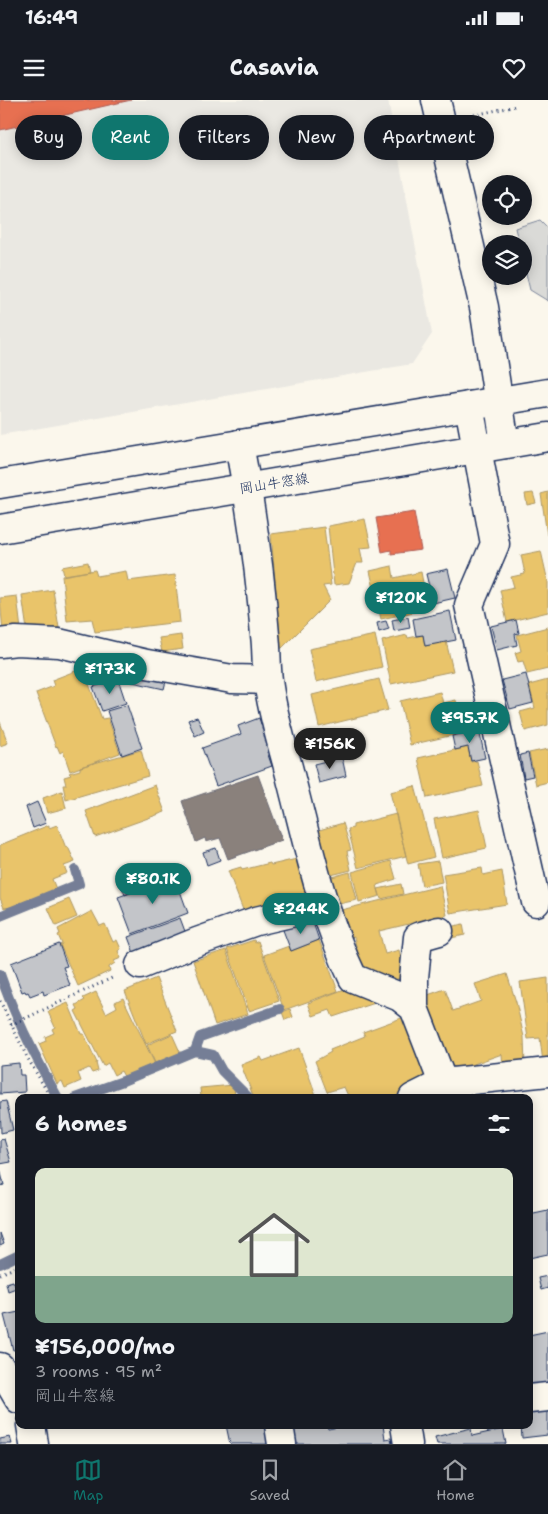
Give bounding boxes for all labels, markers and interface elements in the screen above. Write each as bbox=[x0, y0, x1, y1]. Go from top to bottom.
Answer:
text: 16:49 bbox=[25, 5, 78, 30]
text: Casavia bbox=[230, 53, 318, 82]
icon: menu bbox=[20, 54, 48, 82]
icon: heart bbox=[500, 54, 528, 82]
chip: Buy bbox=[15, 115, 82, 160]
chip: Rent bbox=[92, 115, 169, 160]
chip: Filters bbox=[179, 115, 269, 160]
chip: New bbox=[279, 115, 354, 160]
chip: Apartment bbox=[364, 115, 494, 160]
map controls bbox=[482, 175, 532, 285]
button: locate bbox=[482, 175, 532, 225]
button: layers bbox=[482, 235, 532, 285]
street label: 岡山牛窓線 bbox=[238, 469, 310, 497]
pin: ¥120K bbox=[366, 582, 436, 624]
text: ¥120K bbox=[376, 587, 426, 608]
pin: ¥173K bbox=[75, 652, 145, 695]
text: ¥173K bbox=[85, 658, 135, 679]
pin: ¥95.7K bbox=[429, 702, 511, 744]
text: ¥95.7K bbox=[442, 707, 498, 728]
pin: ¥156K bbox=[295, 728, 365, 770]
text: ¥156K bbox=[305, 733, 355, 754]
pin: ¥80.1K bbox=[112, 862, 194, 905]
text: ¥80.1K bbox=[126, 868, 180, 889]
pin: ¥244K bbox=[266, 892, 336, 935]
text: ¥244K bbox=[273, 898, 329, 919]
text: 6 homes bbox=[35, 1110, 127, 1138]
icon: filters bbox=[485, 1110, 513, 1138]
icon: home bbox=[229, 1200, 319, 1290]
text: ¥156,000/mo bbox=[35, 1333, 175, 1361]
text: 3 rooms · 95 m² bbox=[35, 1361, 162, 1382]
text: 岡山牛窓線 bbox=[35, 1385, 115, 1406]
tab: Map bbox=[73, 1456, 103, 1504]
tab: Saved bbox=[250, 1456, 290, 1504]
tab: Home bbox=[436, 1456, 475, 1504]

